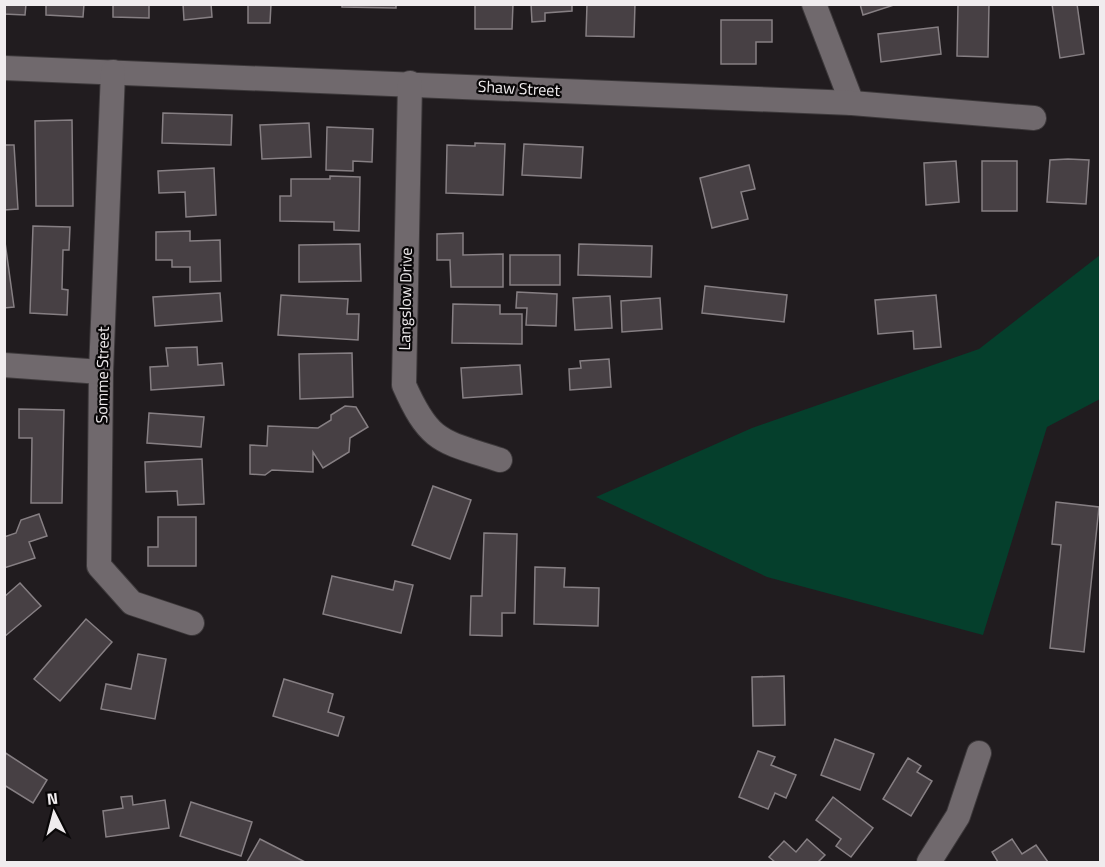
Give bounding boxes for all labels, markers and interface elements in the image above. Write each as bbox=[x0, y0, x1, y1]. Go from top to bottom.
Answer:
street label: Shaw Street bbox=[477, 74, 561, 102]
street label: Langslow Drive bbox=[392, 247, 418, 351]
street label: Somme Street bbox=[89, 326, 115, 424]
north arrow bbox=[24, 783, 84, 843]
text: N bbox=[46, 786, 59, 811]

